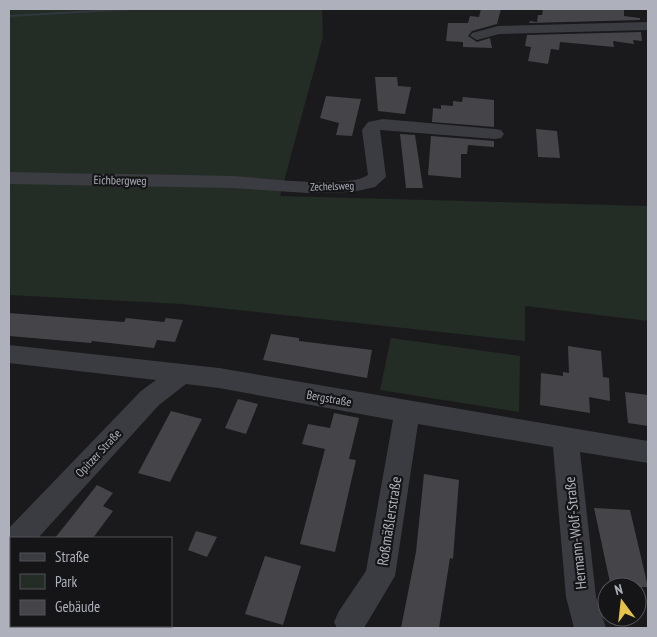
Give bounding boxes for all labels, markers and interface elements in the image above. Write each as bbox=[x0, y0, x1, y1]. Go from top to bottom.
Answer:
street label: Eichbergweg bbox=[93, 172, 147, 188]
street label: Zechelsweg bbox=[310, 178, 354, 194]
street label: Bergstraße bbox=[305, 387, 353, 409]
street label: Opitzer Straße bbox=[72, 426, 124, 480]
street label: Roßmäßlerstraße bbox=[373, 475, 405, 567]
street label: Hermann-Wolf-Straße bbox=[560, 476, 590, 590]
legend bbox=[10, 537, 172, 627]
text: Straße bbox=[55, 547, 89, 566]
text: Park bbox=[55, 572, 77, 591]
north arrow bbox=[597, 577, 647, 627]
text: N bbox=[613, 580, 625, 599]
text: Gebäude bbox=[55, 597, 100, 616]

